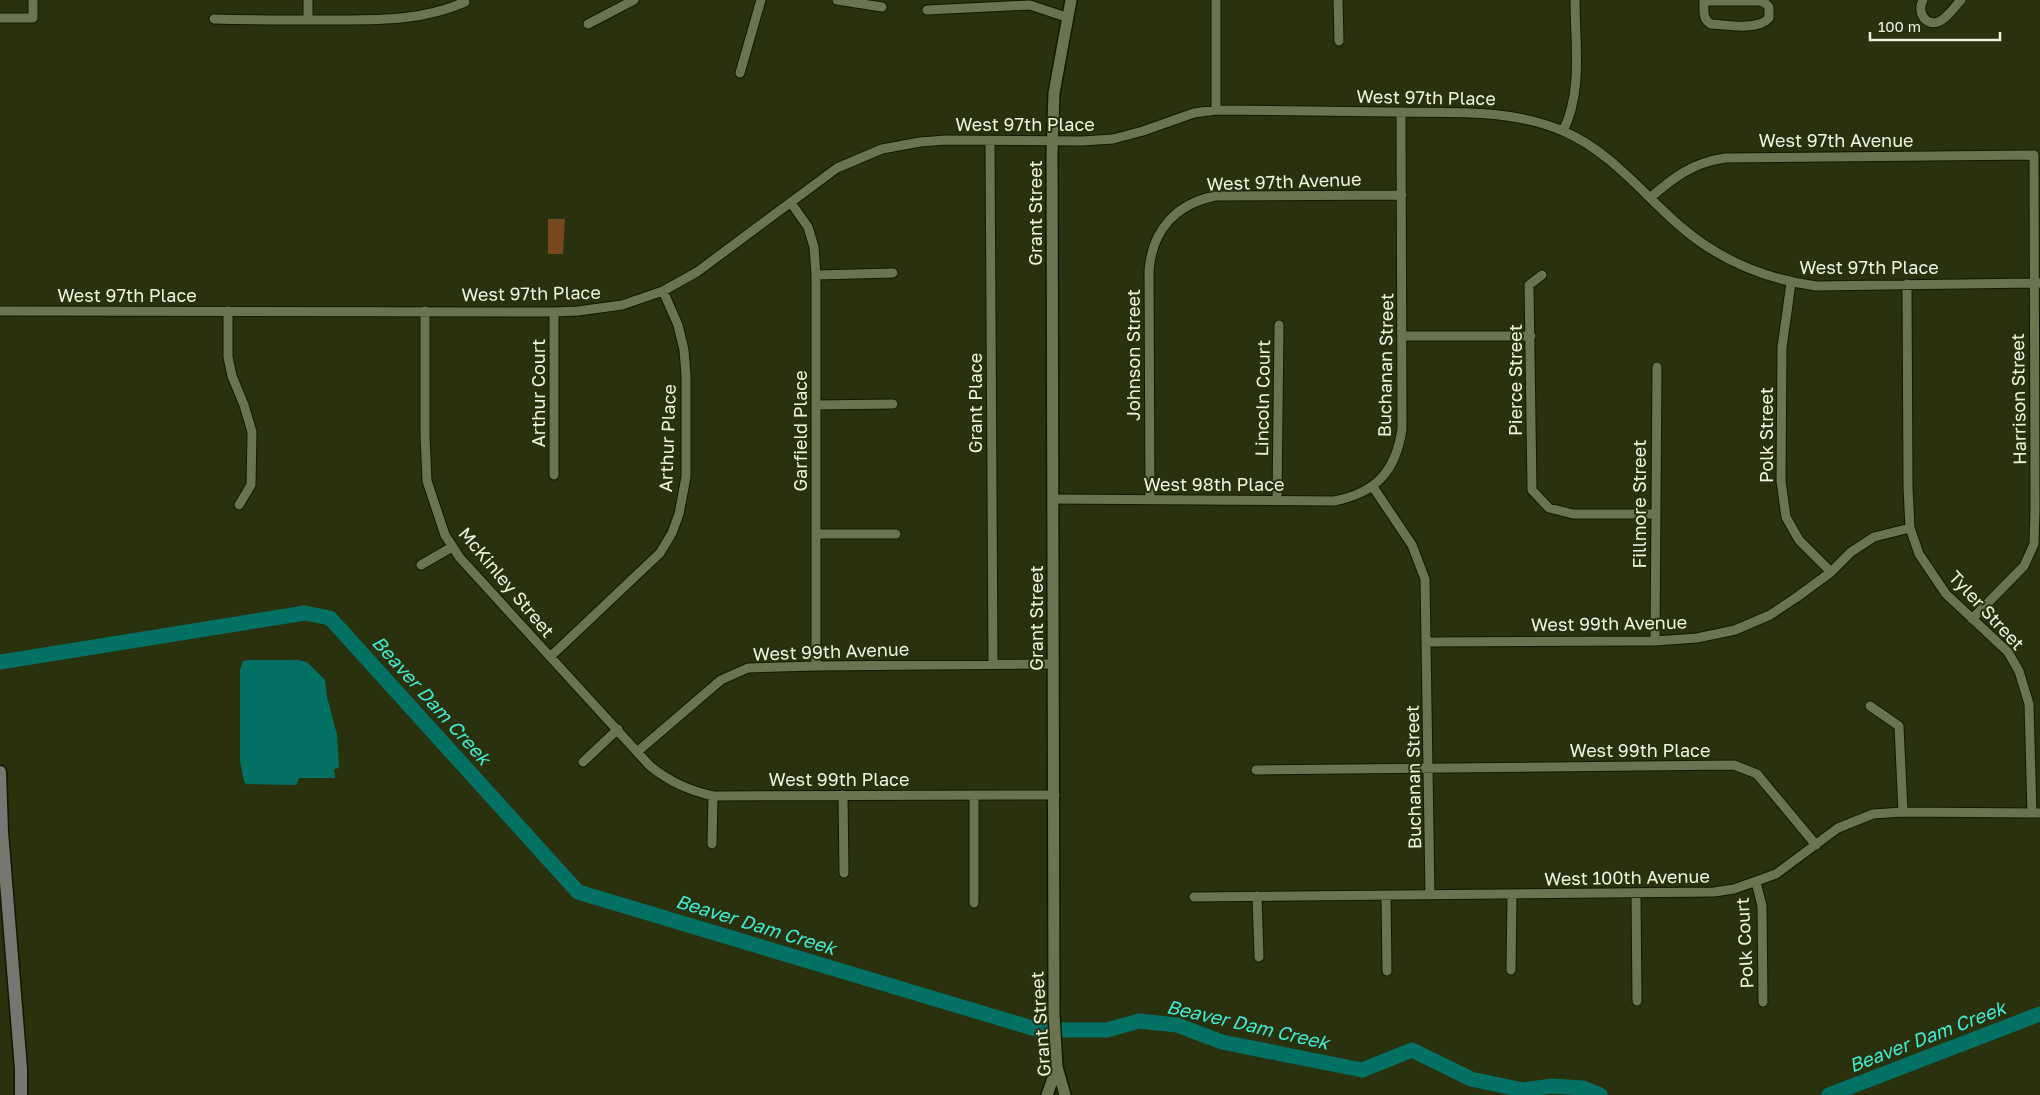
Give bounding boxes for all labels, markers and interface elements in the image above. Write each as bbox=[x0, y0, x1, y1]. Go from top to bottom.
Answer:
scale bar bbox=[1870, 10, 2000, 42]
text: 100 m bbox=[1878, 17, 1921, 35]
street label: West 97th Place bbox=[1356, 85, 1496, 109]
street label: West 97th Place bbox=[955, 113, 1095, 135]
street label: West 97th Avenue bbox=[1759, 129, 1913, 151]
street label: Grant Street bbox=[1024, 160, 1046, 266]
street label: West 97th Avenue bbox=[1206, 167, 1362, 195]
street label: West 97th Place bbox=[1799, 256, 1939, 278]
street label: West 97th Place bbox=[461, 281, 601, 305]
street label: West 97th Place bbox=[57, 284, 197, 306]
street label: Johnson Street bbox=[1122, 289, 1144, 421]
street label: Buchanan Street bbox=[1373, 293, 1397, 437]
street label: Pierce Street bbox=[1504, 324, 1526, 436]
street label: Harrison Street bbox=[2006, 333, 2030, 465]
street label: Arthur Court bbox=[527, 339, 549, 447]
street label: Lincoln Court bbox=[1250, 340, 1274, 456]
street label: Grant Place bbox=[964, 353, 986, 453]
street label: Garfield Place bbox=[789, 370, 811, 492]
street label: Arthur Place bbox=[654, 384, 680, 492]
street label: Polk Street bbox=[1755, 387, 1777, 483]
street label: Fillmore Street bbox=[1628, 440, 1650, 568]
street label: West 98th Place bbox=[1144, 473, 1284, 495]
street label: McKinley Street bbox=[455, 522, 559, 642]
street label: Grant Street bbox=[1025, 565, 1047, 671]
street label: Tyler Street bbox=[1945, 566, 2029, 654]
street label: West 99th Avenue bbox=[1531, 611, 1687, 635]
water label: Beaver Dam Creek bbox=[368, 631, 498, 771]
street label: West 99th Avenue bbox=[752, 637, 910, 665]
street label: Buchanan Street bbox=[1401, 705, 1425, 849]
street label: West 99th Place bbox=[1570, 739, 1710, 761]
street label: West 99th Place bbox=[769, 768, 909, 790]
street label: West 100th Avenue bbox=[1544, 865, 1710, 889]
water label: Beaver Dam Creek bbox=[673, 889, 841, 960]
street label: Polk Court bbox=[1731, 897, 1757, 989]
street label: Grant Street bbox=[1025, 971, 1055, 1077]
water label: Beaver Dam Creek bbox=[1165, 994, 1334, 1054]
water label: Beaver Dam Creek bbox=[1845, 995, 2011, 1076]

